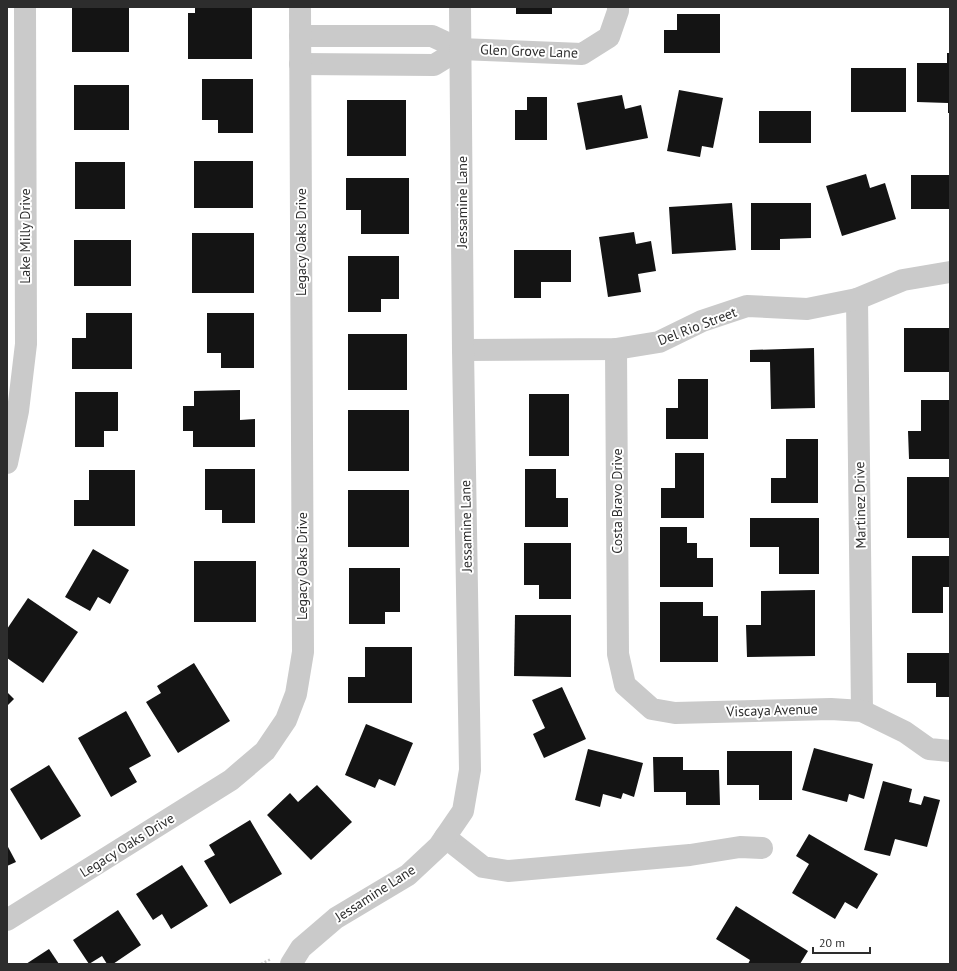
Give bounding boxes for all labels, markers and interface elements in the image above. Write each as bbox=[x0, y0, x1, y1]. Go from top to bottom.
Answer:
street label: Glen Grove Lane bbox=[480, 40, 578, 62]
street label: Jessamine Lane bbox=[453, 156, 471, 249]
street label: Lake Milly Drive bbox=[16, 188, 34, 284]
street label: Legacy Oaks Drive bbox=[292, 188, 310, 296]
street label: Del Rio Street bbox=[655, 303, 739, 349]
street label: Costa Bravo Drive bbox=[608, 448, 626, 554]
street label: Martinez Drive bbox=[850, 461, 870, 549]
street label: Jessamine Lane bbox=[456, 480, 476, 573]
street label: Legacy Oaks Drive bbox=[293, 512, 311, 620]
street label: Viscaya Avenue bbox=[725, 699, 818, 721]
street label: Legacy Oaks Drive bbox=[76, 809, 178, 881]
street label: Jessamine Lane bbox=[331, 860, 419, 926]
scale bar bbox=[813, 929, 870, 955]
text: 20 m bbox=[819, 935, 845, 950]

